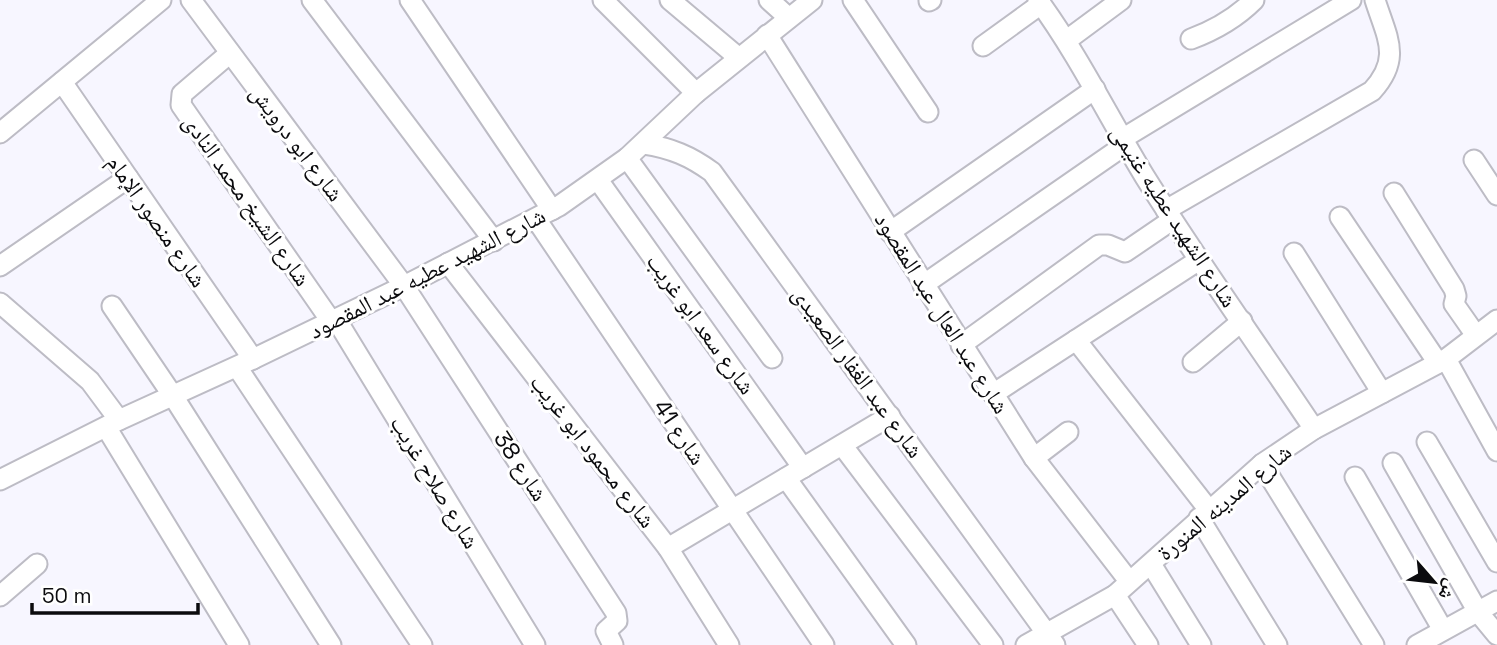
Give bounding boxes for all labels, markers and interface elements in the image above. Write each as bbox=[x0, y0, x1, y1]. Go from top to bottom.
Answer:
street label: شارع ابو درويش bbox=[243, 79, 351, 207]
street label: شارع الشيخ محمد النادى bbox=[176, 108, 318, 292]
street label: شارع الشهيد عطيه غنيمى bbox=[1104, 119, 1244, 313]
street label: شارع منصور الإمام bbox=[99, 149, 214, 294]
street label: شارع الشهيد عطيه عبد المقصود bbox=[304, 200, 550, 346]
street label: شارع عبد العال عبد المقصود bbox=[868, 207, 1016, 419]
street label: شارع سعد ابو غريب bbox=[640, 248, 762, 400]
street label: شارع عبد الغفار الصعيدى bbox=[786, 280, 930, 464]
street label: شارع محمود ابو غريب bbox=[524, 368, 662, 534]
street label: شارع 41 bbox=[647, 393, 713, 471]
street label: شارع صلاح غريب bbox=[384, 410, 486, 554]
street label: شارع 38 bbox=[487, 425, 555, 507]
street label: شارع المدينه المنورة bbox=[1150, 437, 1298, 567]
north arrow bbox=[1399, 547, 1469, 617]
scale bar bbox=[32, 572, 198, 616]
text: ش bbox=[1433, 575, 1464, 605]
text: 50 m bbox=[42, 582, 92, 609]

